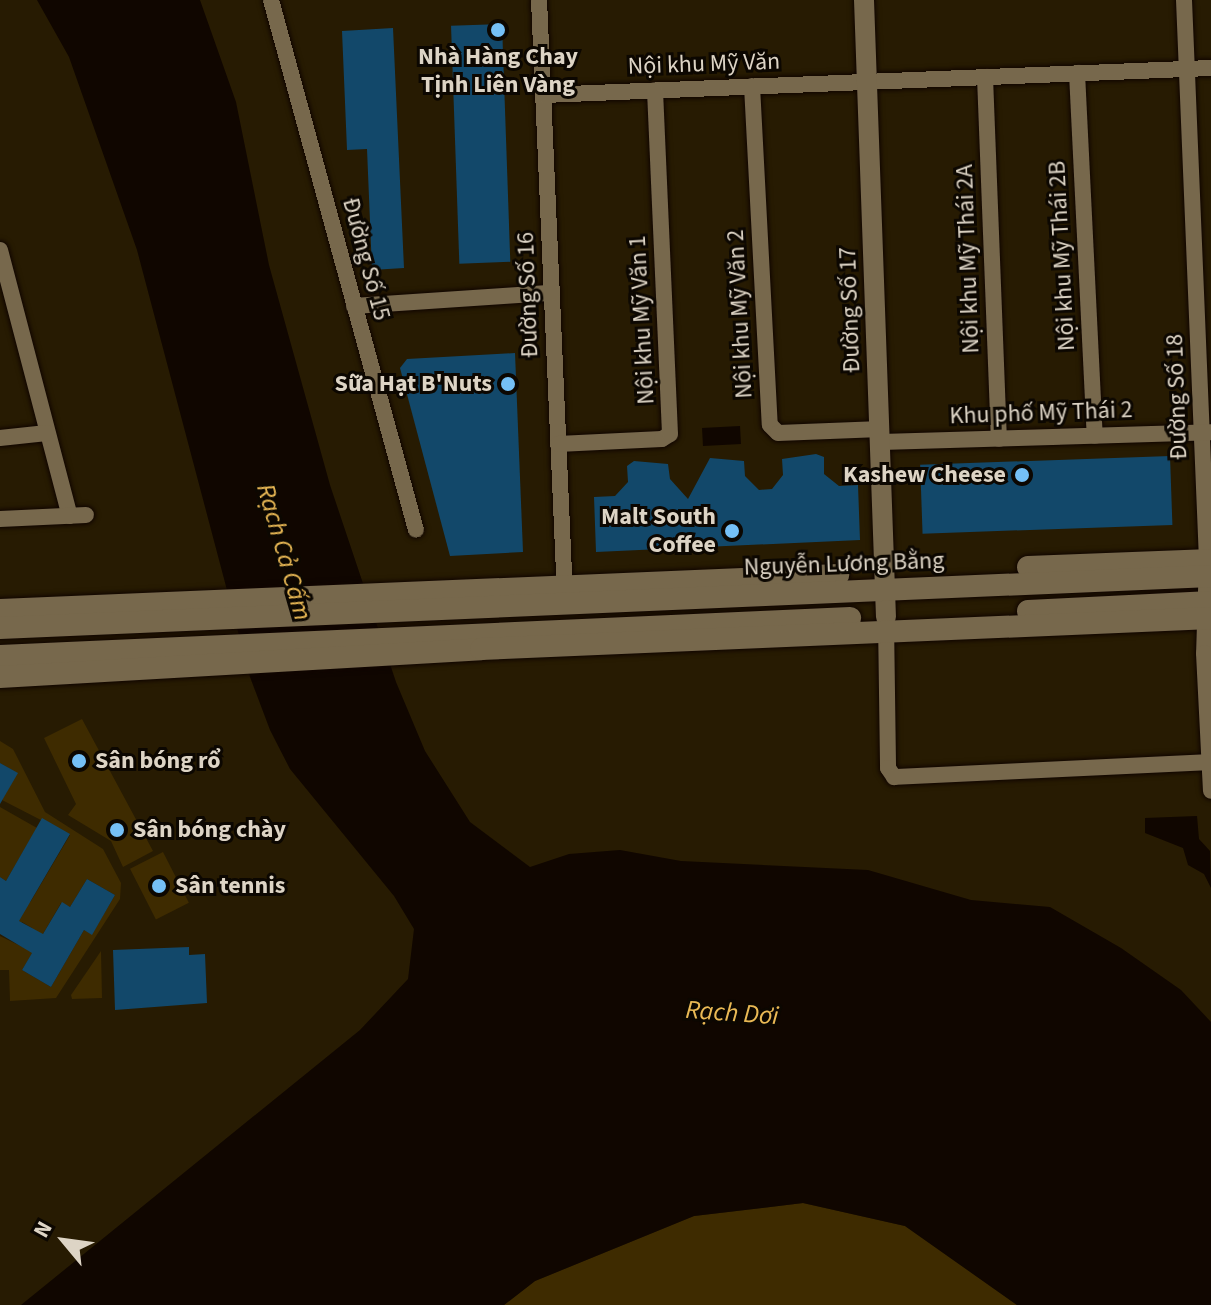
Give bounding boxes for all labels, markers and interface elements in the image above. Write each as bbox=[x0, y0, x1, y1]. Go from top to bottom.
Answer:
marker: Nhà Hàng Chay Tịnh Liên Vàng bbox=[489, 21, 507, 39]
place label: Nhà Hàng Chay Tịnh Liên Vàng bbox=[418, 43, 578, 99]
street label: Nội khu Mỹ Văn bbox=[627, 47, 781, 81]
street label: Nội khu Mỹ Thái 2B bbox=[1043, 160, 1081, 352]
street label: Nội khu Mỹ Thái 2A bbox=[950, 164, 986, 354]
street label: Đường Số 15 bbox=[336, 195, 396, 323]
street label: Nội khu Mỹ Văn 2 bbox=[721, 229, 759, 399]
street label: Đường Số 16 bbox=[511, 232, 545, 358]
street label: Nội khu Mỹ Văn 1 bbox=[623, 235, 661, 405]
street label: Đường Số 17 bbox=[833, 247, 867, 373]
street label: Đường Số 18 bbox=[1160, 334, 1194, 460]
place label: Sữa Hạt B'Nuts bbox=[335, 370, 492, 398]
marker: Sữa Hạt B'Nuts bbox=[499, 375, 517, 393]
street label: Khu phố Mỹ Thái 2 bbox=[949, 395, 1133, 431]
place label: Kashew Cheese bbox=[843, 461, 1006, 489]
marker: Kashew Cheese bbox=[1013, 466, 1031, 484]
water label: Rạch Cả Cấm bbox=[250, 480, 318, 624]
place label: Malt South Coffee bbox=[601, 503, 716, 559]
marker: Malt South Coffee bbox=[723, 522, 741, 540]
street label: Nguyễn Lương Bằng bbox=[743, 546, 945, 582]
place label: Sân bóng rổ bbox=[95, 747, 221, 775]
marker: Sân bóng rổ bbox=[70, 752, 88, 770]
place label: Sân bóng chày bbox=[133, 816, 286, 844]
marker: Sân bóng chày bbox=[108, 821, 126, 839]
place label: Sân tennis bbox=[175, 872, 285, 900]
marker: Sân tennis bbox=[150, 877, 168, 895]
water label: Rạch Dơi bbox=[684, 994, 780, 1032]
north arrow bbox=[24, 1201, 104, 1281]
text: N bbox=[25, 1215, 61, 1244]

